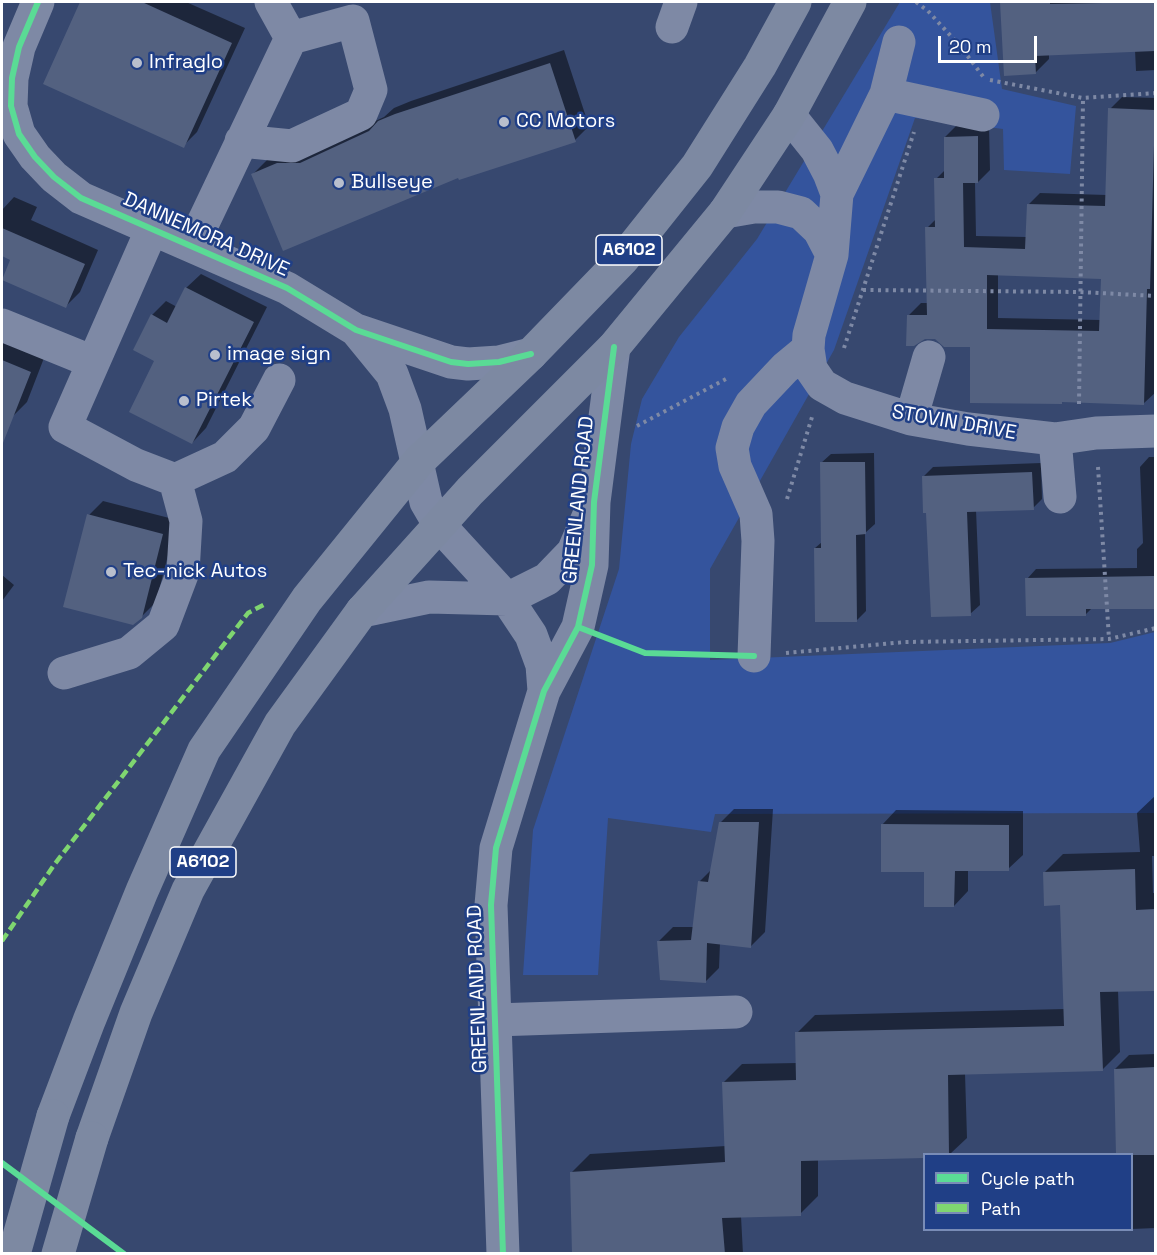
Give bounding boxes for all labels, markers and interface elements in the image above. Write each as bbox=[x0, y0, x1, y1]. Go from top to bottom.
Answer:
scale bar bbox=[941, 24, 1040, 62]
text: 20 m bbox=[949, 35, 992, 58]
place label: Infraglo bbox=[149, 51, 223, 75]
marker: Infraglo bbox=[130, 56, 144, 70]
place label: CC Motors bbox=[516, 110, 615, 134]
marker: CC Motors bbox=[497, 115, 511, 129]
place label: Bullseye bbox=[351, 171, 433, 195]
marker: Bullseye bbox=[332, 176, 346, 190]
street label: DANNEMORA DRIVE bbox=[119, 188, 293, 282]
road number: A6102 bbox=[596, 235, 662, 265]
place label: image sign bbox=[227, 343, 331, 367]
marker: image sign bbox=[208, 348, 222, 362]
place label: Pirtek bbox=[196, 389, 252, 413]
marker: Pirtek bbox=[177, 394, 191, 408]
street label: STOVIN DRIVE bbox=[890, 400, 1018, 446]
street label: GREENLAND ROAD bbox=[558, 415, 600, 585]
place label: Tec-nick Autos bbox=[123, 560, 267, 584]
marker: Tec-nick Autos bbox=[104, 565, 118, 579]
road number: A6102 bbox=[170, 847, 236, 877]
street label: GREENLAND ROAD bbox=[463, 904, 493, 1074]
legend bbox=[923, 1153, 1133, 1231]
text: Cycle path bbox=[981, 1167, 1075, 1190]
text: Path bbox=[981, 1197, 1021, 1220]

